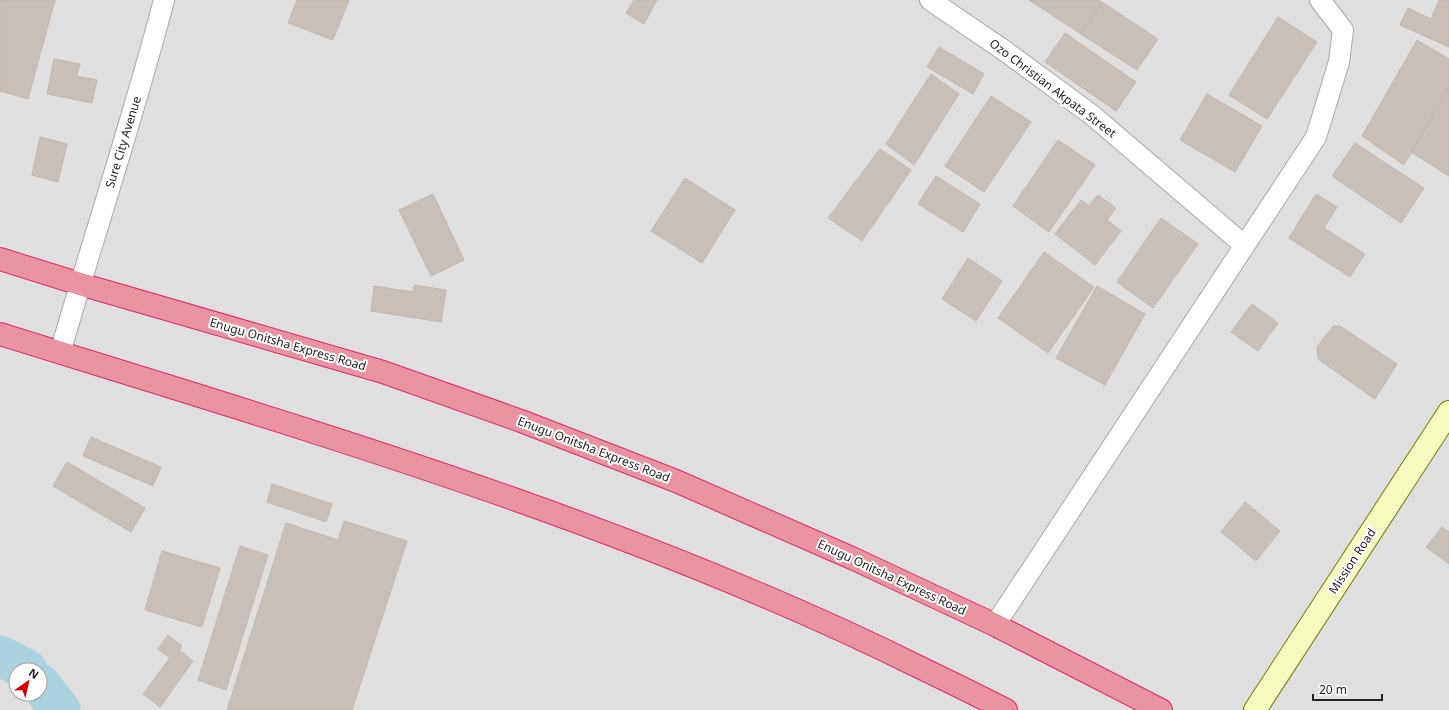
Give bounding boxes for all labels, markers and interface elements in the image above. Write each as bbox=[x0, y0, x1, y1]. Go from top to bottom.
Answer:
street label: Ozo Christian Akpata Street bbox=[986, 35, 1120, 142]
street label: Sure City Avenue bbox=[101, 94, 145, 190]
street label: Enugu Onitsha Express Road bbox=[208, 314, 368, 374]
street label: Enugu Onitsha Express Road bbox=[515, 412, 673, 486]
street label: Mission Road bbox=[1324, 525, 1380, 597]
street label: Enugu Onitsha Express Road bbox=[815, 535, 969, 619]
north arrow bbox=[8, 662, 48, 702]
text: N bbox=[26, 665, 42, 682]
scale bar bbox=[1313, 676, 1382, 702]
text: 20 m bbox=[1319, 681, 1347, 698]

